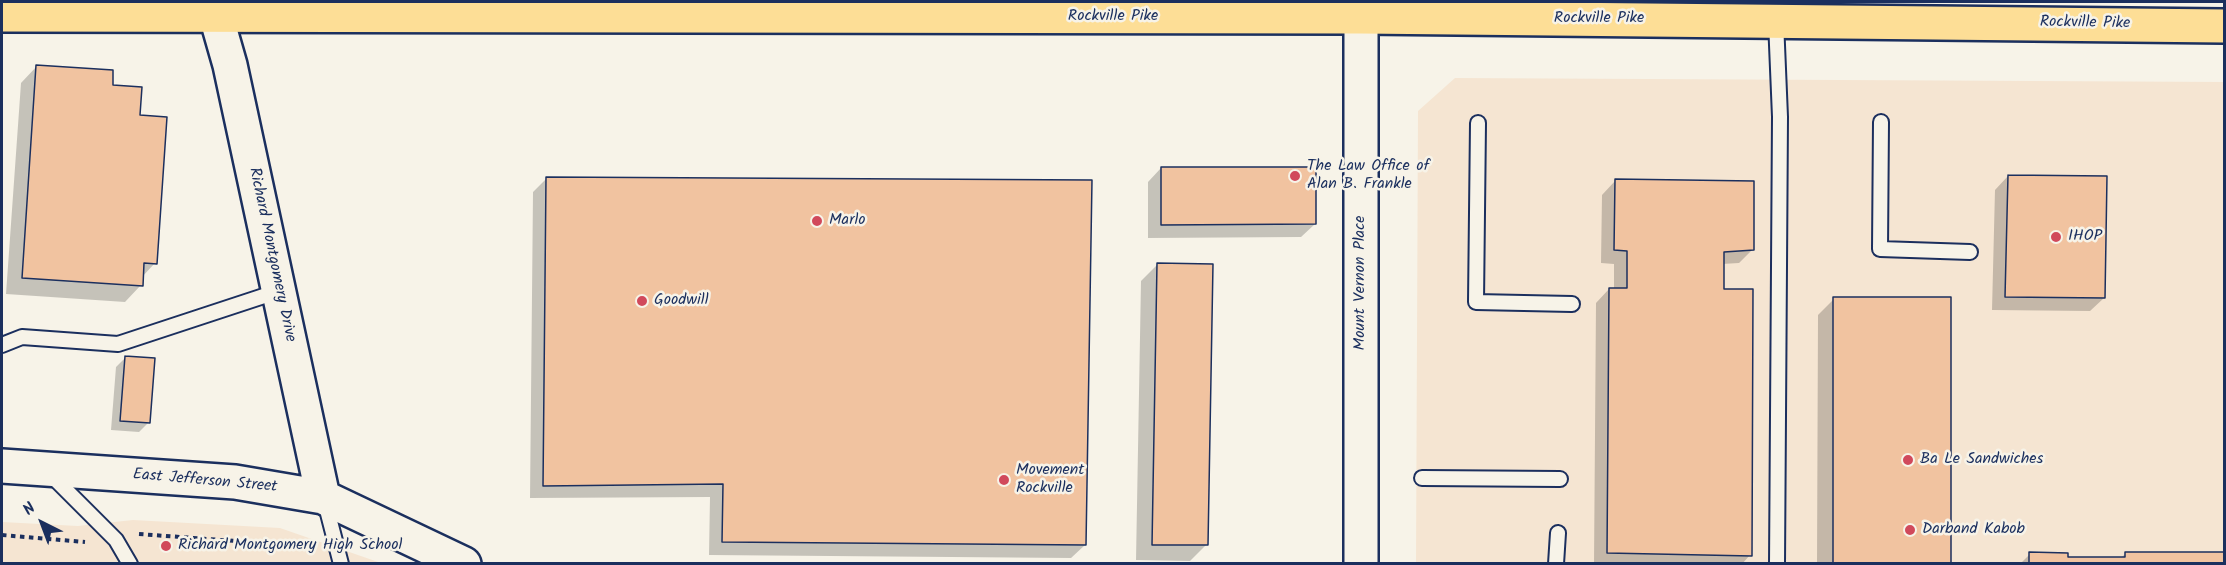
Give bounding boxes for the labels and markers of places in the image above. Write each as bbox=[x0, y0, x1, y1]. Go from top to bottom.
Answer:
place label: The Law Office of Alan B. Frankle bbox=[1307, 157, 1429, 195]
marker: The Law Office of Alan B. Frankle bbox=[1288, 169, 1302, 183]
place label: Marlo bbox=[829, 211, 866, 231]
marker: Marlo bbox=[810, 214, 824, 228]
place label: IHOP bbox=[2068, 227, 2102, 247]
marker: IHOP bbox=[2049, 230, 2063, 244]
place label: Goodwill bbox=[654, 291, 709, 311]
marker: Goodwill bbox=[635, 294, 649, 308]
place label: Ba Le Sandwiches bbox=[1920, 450, 2043, 470]
marker: Ba Le Sandwiches bbox=[1901, 453, 1915, 467]
place label: Movement Rockville bbox=[1016, 461, 1084, 499]
marker: Movement Rockville bbox=[997, 473, 1011, 487]
place label: Darband Kabob bbox=[1922, 520, 2025, 540]
marker: Darband Kabob bbox=[1903, 523, 1917, 537]
place label: Richard Montgomery High School bbox=[178, 536, 402, 556]
marker: Richard Montgomery High School bbox=[159, 539, 173, 553]

